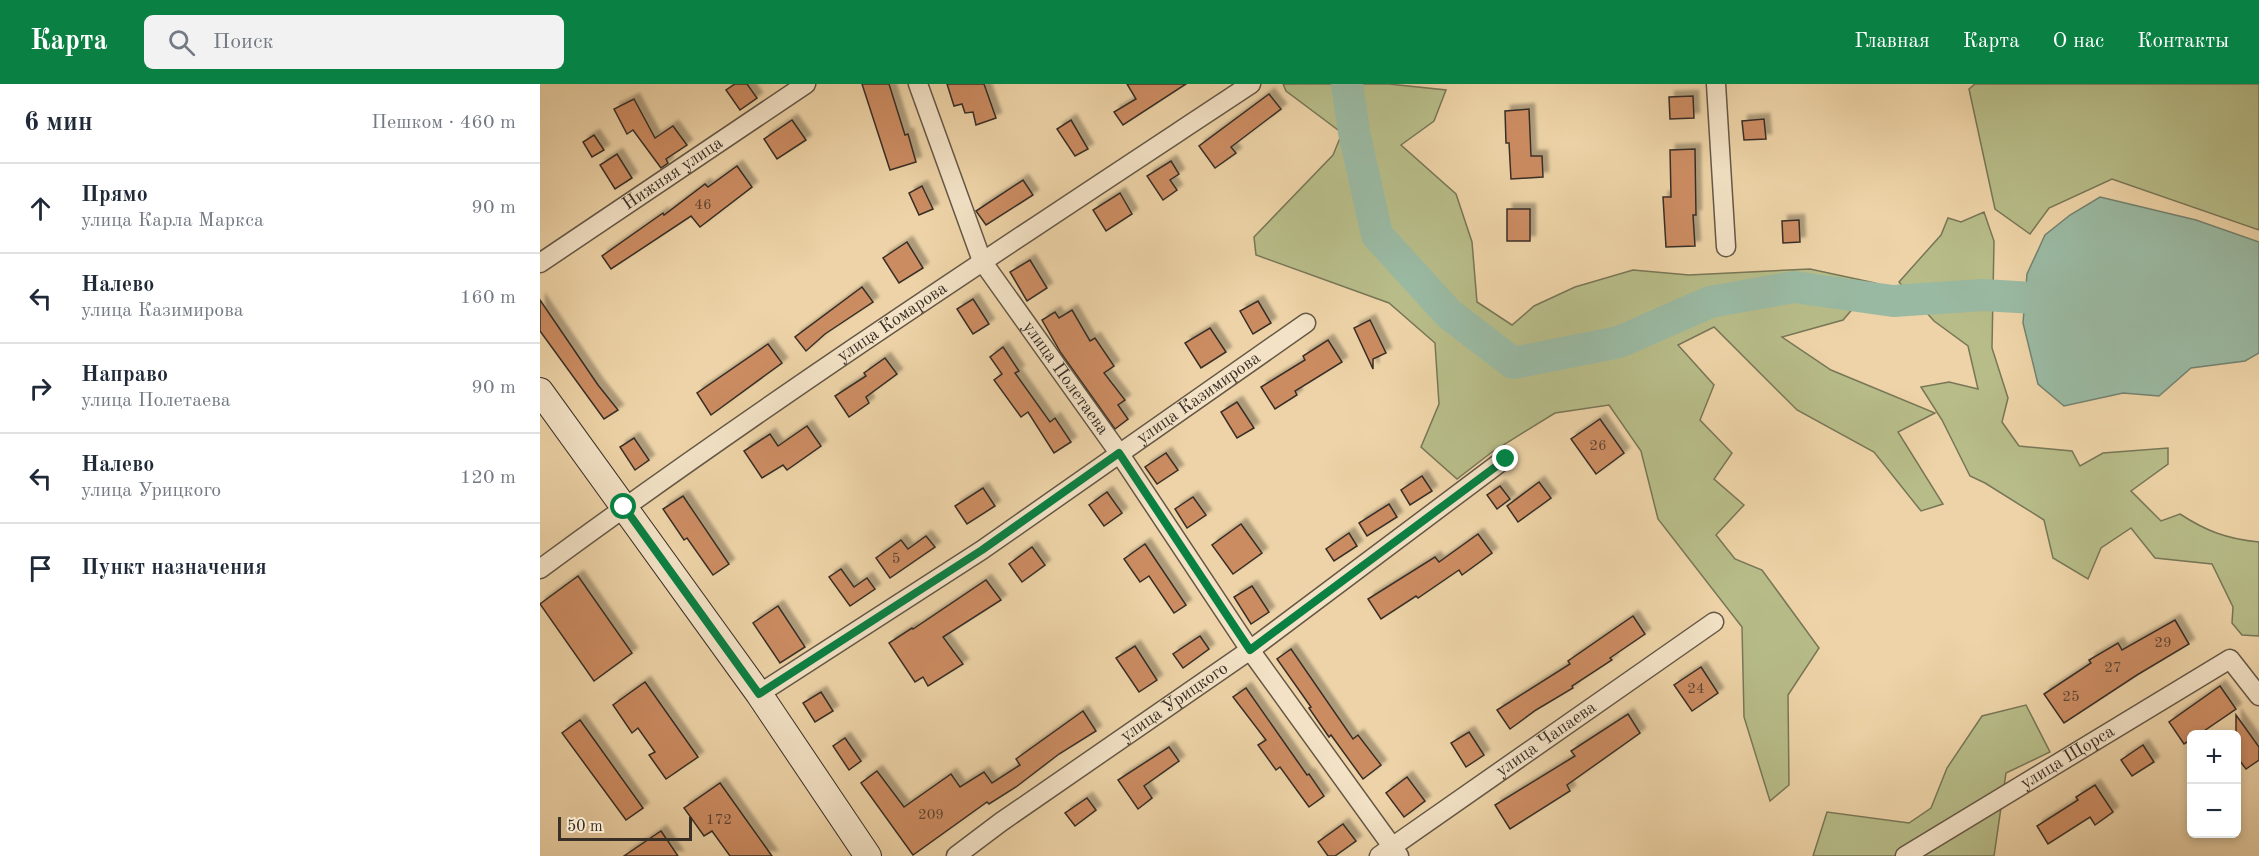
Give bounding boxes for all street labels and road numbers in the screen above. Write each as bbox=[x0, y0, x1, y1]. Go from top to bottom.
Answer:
street label: Нижняя улица bbox=[619, 134, 726, 214]
street label: улица Комарова bbox=[834, 279, 950, 366]
street label: улица Полетаева bbox=[1019, 318, 1112, 438]
street label: улица Казимирова bbox=[1133, 349, 1264, 448]
street label: улица Урицкого bbox=[1117, 659, 1231, 746]
street label: улица Чапаева bbox=[1493, 698, 1600, 780]
street label: улица Щорса bbox=[2017, 722, 2118, 793]

